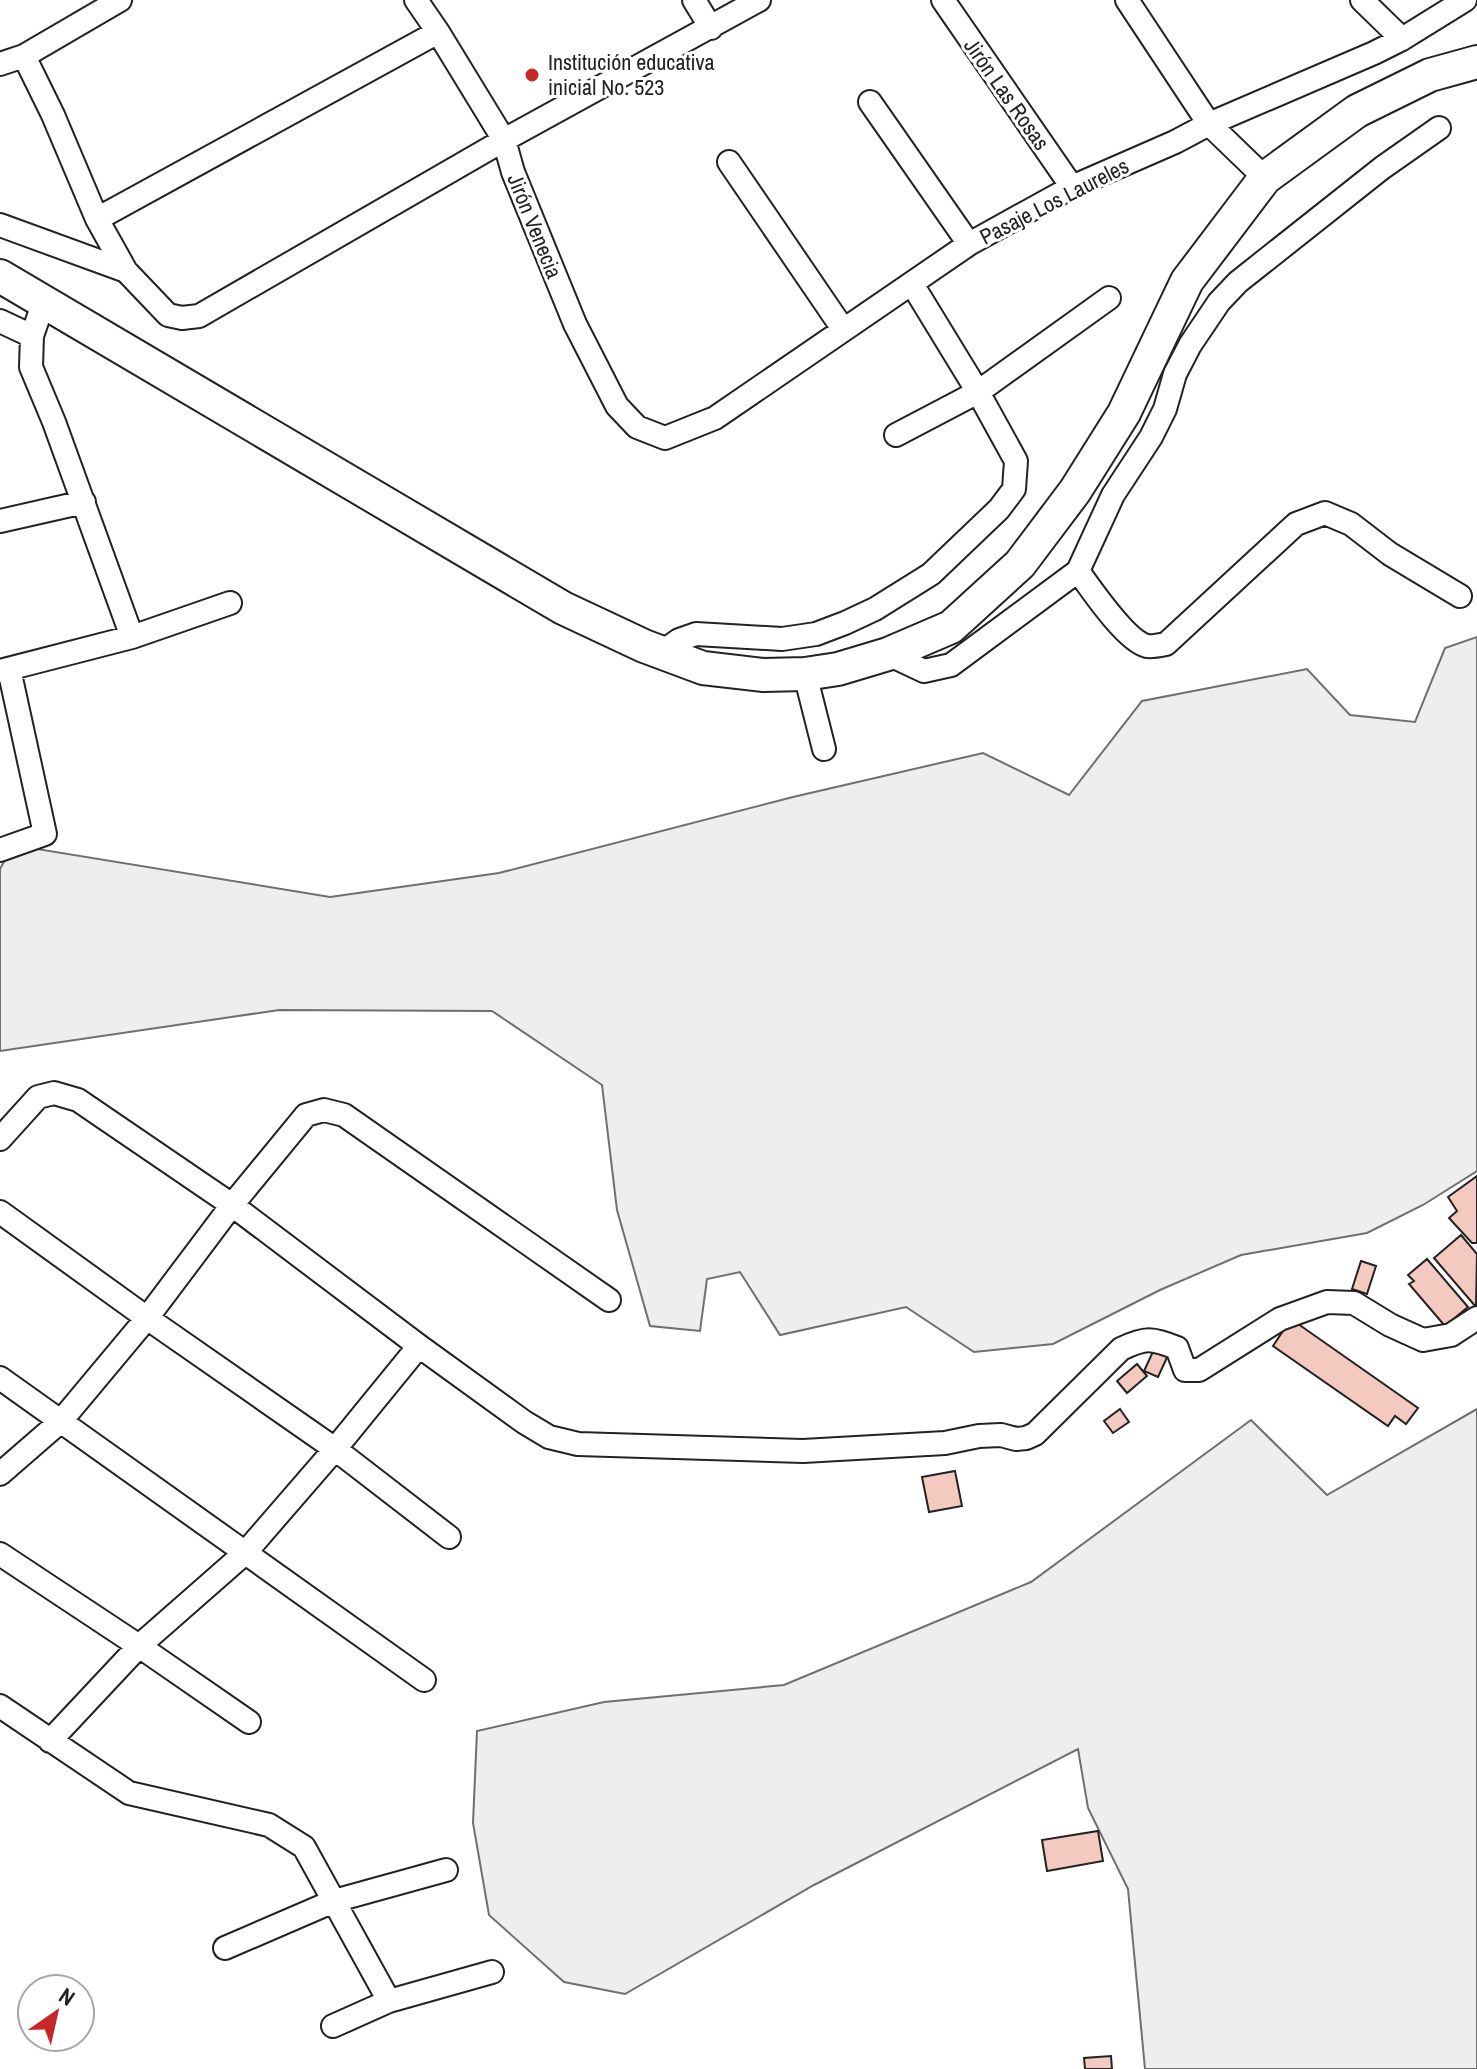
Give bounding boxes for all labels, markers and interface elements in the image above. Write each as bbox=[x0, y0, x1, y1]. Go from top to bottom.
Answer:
street label: Jirón Las Rosas bbox=[957, 32, 1057, 156]
place label: Institución educativa inicial No. 523 bbox=[548, 47, 715, 102]
marker: Institución educativa inicial No. 523 bbox=[523, 66, 541, 84]
street label: Pasaje Los Laureles bbox=[974, 151, 1134, 251]
street label: Jirón Venecia bbox=[500, 169, 570, 283]
north arrow bbox=[16, 1973, 96, 2053]
text: N bbox=[53, 1980, 81, 2012]

